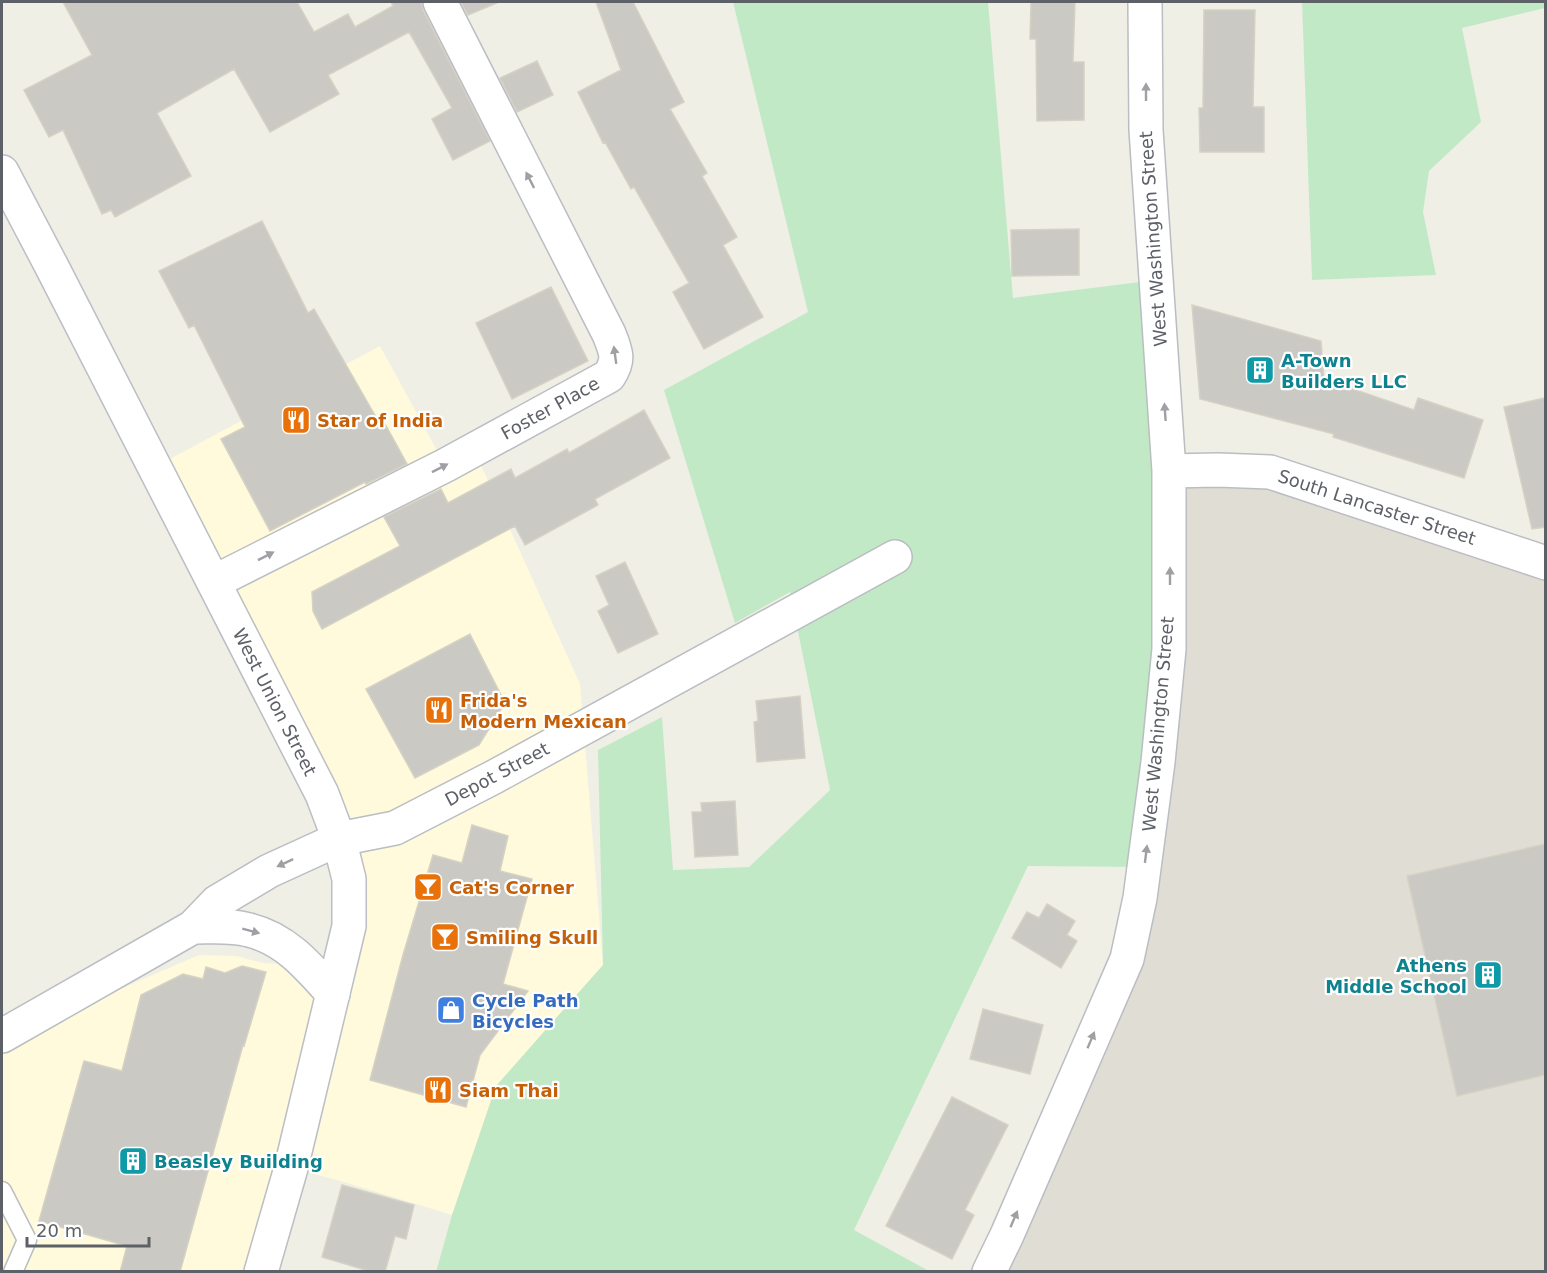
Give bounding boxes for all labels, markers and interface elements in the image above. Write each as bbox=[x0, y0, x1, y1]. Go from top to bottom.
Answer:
one-way arrow bbox=[1141, 83, 1151, 102]
street label: West Washington Street bbox=[1135, 130, 1171, 348]
one-way arrow bbox=[526, 171, 535, 188]
one-way arrow bbox=[610, 345, 619, 364]
place label: A-Town Builders LLC bbox=[1281, 350, 1407, 392]
building icon: A-Town Builders LLC bbox=[1244, 354, 1276, 386]
street label: Foster Place bbox=[497, 372, 603, 444]
one-way arrow bbox=[1160, 403, 1170, 422]
restaurant icon: Star of India bbox=[280, 404, 312, 436]
place label: Star of India bbox=[317, 410, 443, 431]
one-way arrow bbox=[432, 463, 449, 473]
street label: South Lancaster Street bbox=[1275, 465, 1479, 549]
one-way arrow bbox=[258, 551, 275, 561]
one-way arrow bbox=[1165, 567, 1175, 586]
street label: West Washington Street bbox=[1138, 615, 1178, 833]
street label: West Union Street bbox=[229, 625, 321, 779]
place label: Frida's Modern Mexican bbox=[460, 690, 627, 732]
restaurant icon: Frida's Modern Mexican bbox=[423, 694, 455, 726]
street label: Depot Street bbox=[441, 738, 553, 810]
one-way arrow bbox=[1141, 844, 1150, 863]
one-way arrow bbox=[277, 859, 294, 868]
bar icon: Cat's Corner bbox=[412, 871, 444, 903]
place label: Cat's Corner bbox=[449, 877, 574, 898]
bar icon: Smiling Skull bbox=[429, 921, 461, 953]
one-way arrow bbox=[242, 927, 260, 937]
place label: Smiling Skull bbox=[466, 927, 598, 948]
place label: Athens Middle School bbox=[1325, 955, 1467, 997]
building icon: Athens Middle School bbox=[1472, 959, 1504, 991]
place label: Cycle Path Bicycles bbox=[472, 990, 579, 1032]
shop icon: Cycle Path Bicycles bbox=[435, 994, 467, 1026]
one-way arrow bbox=[1086, 1030, 1096, 1048]
restaurant icon: Siam Thai bbox=[422, 1074, 454, 1106]
place label: Siam Thai bbox=[459, 1080, 559, 1101]
building icon: Beasley Building bbox=[117, 1145, 149, 1177]
place label: Beasley Building bbox=[154, 1151, 323, 1172]
scale bar bbox=[27, 1210, 148, 1248]
one-way arrow bbox=[1009, 1210, 1018, 1227]
text: 20 m bbox=[36, 1220, 82, 1241]

